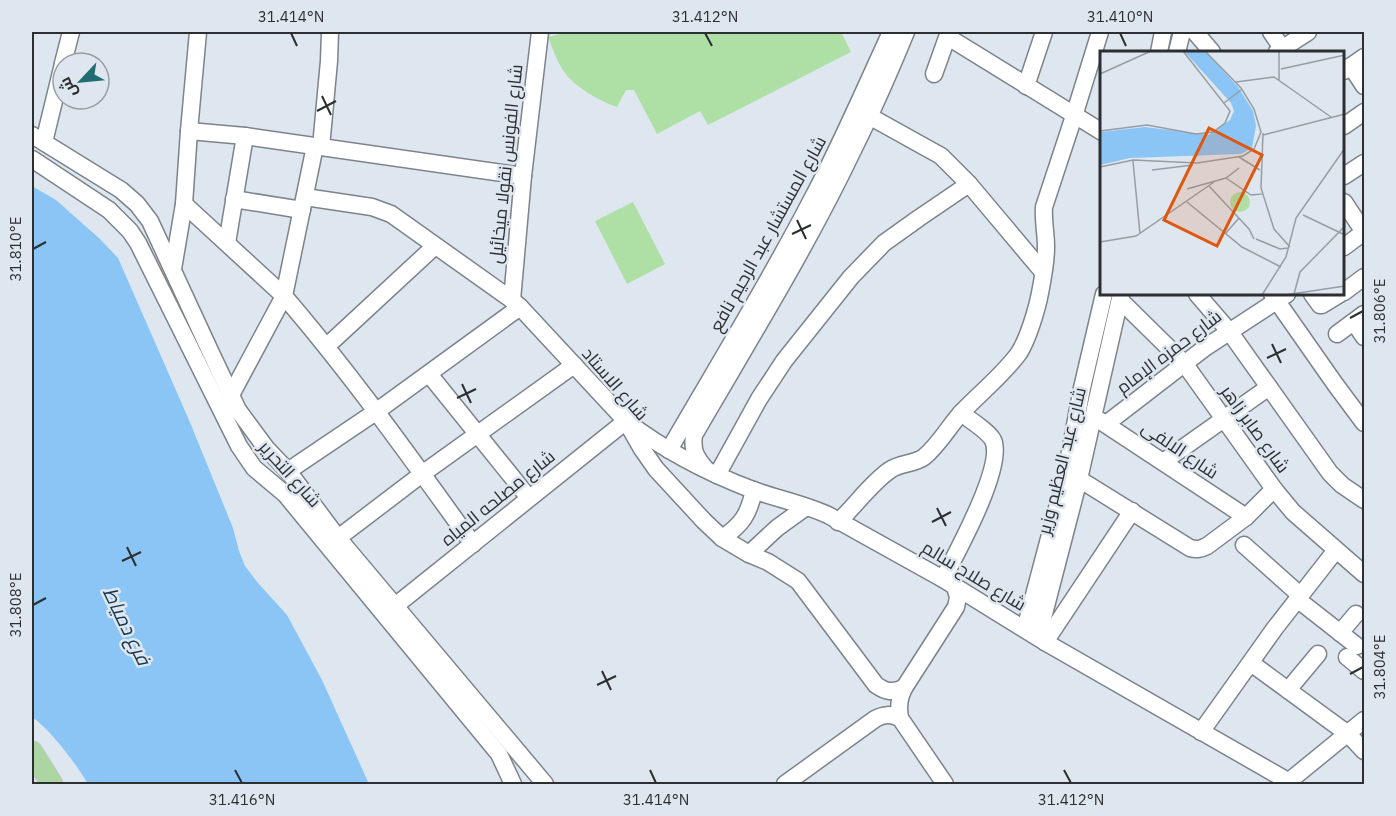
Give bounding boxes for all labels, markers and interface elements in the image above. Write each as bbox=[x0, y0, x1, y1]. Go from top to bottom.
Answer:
text: 31.414°N bbox=[258, 7, 324, 26]
text: 31.412°N bbox=[672, 7, 738, 26]
text: 31.410°N bbox=[1087, 7, 1153, 26]
north arrow bbox=[51, 51, 111, 111]
inset map bbox=[1100, 51, 1345, 296]
street label: شارع الفونس نقولا ميخائيل bbox=[484, 63, 528, 265]
text: ش bbox=[54, 74, 81, 101]
street label: شارع المستشار عبد الرحيم نافع bbox=[704, 132, 832, 336]
text: 31.810°E bbox=[6, 217, 25, 281]
text: 31.806°E bbox=[1370, 279, 1389, 343]
street label: شارع حمزه الإمام bbox=[1111, 305, 1227, 399]
street label: شارع الاستاد bbox=[577, 342, 653, 426]
street label: شارع صابر زاهر bbox=[1214, 379, 1295, 478]
street label: شارع عبد العظيم وزير bbox=[1032, 385, 1092, 538]
street label: شارع الالفى bbox=[1137, 415, 1223, 485]
street label: شارع التحرير bbox=[253, 435, 326, 513]
street label: شارع مصلحه المياه bbox=[436, 445, 560, 551]
street label: شارع صلاح سالم bbox=[917, 535, 1031, 617]
text: 31.808°E bbox=[6, 573, 25, 637]
water label: فرع دمياط bbox=[96, 582, 159, 671]
text: 31.804°E bbox=[1370, 635, 1389, 699]
text: 31.416°N bbox=[209, 790, 275, 809]
text: 31.414°N bbox=[623, 790, 689, 809]
text: 31.412°N bbox=[1038, 790, 1104, 809]

